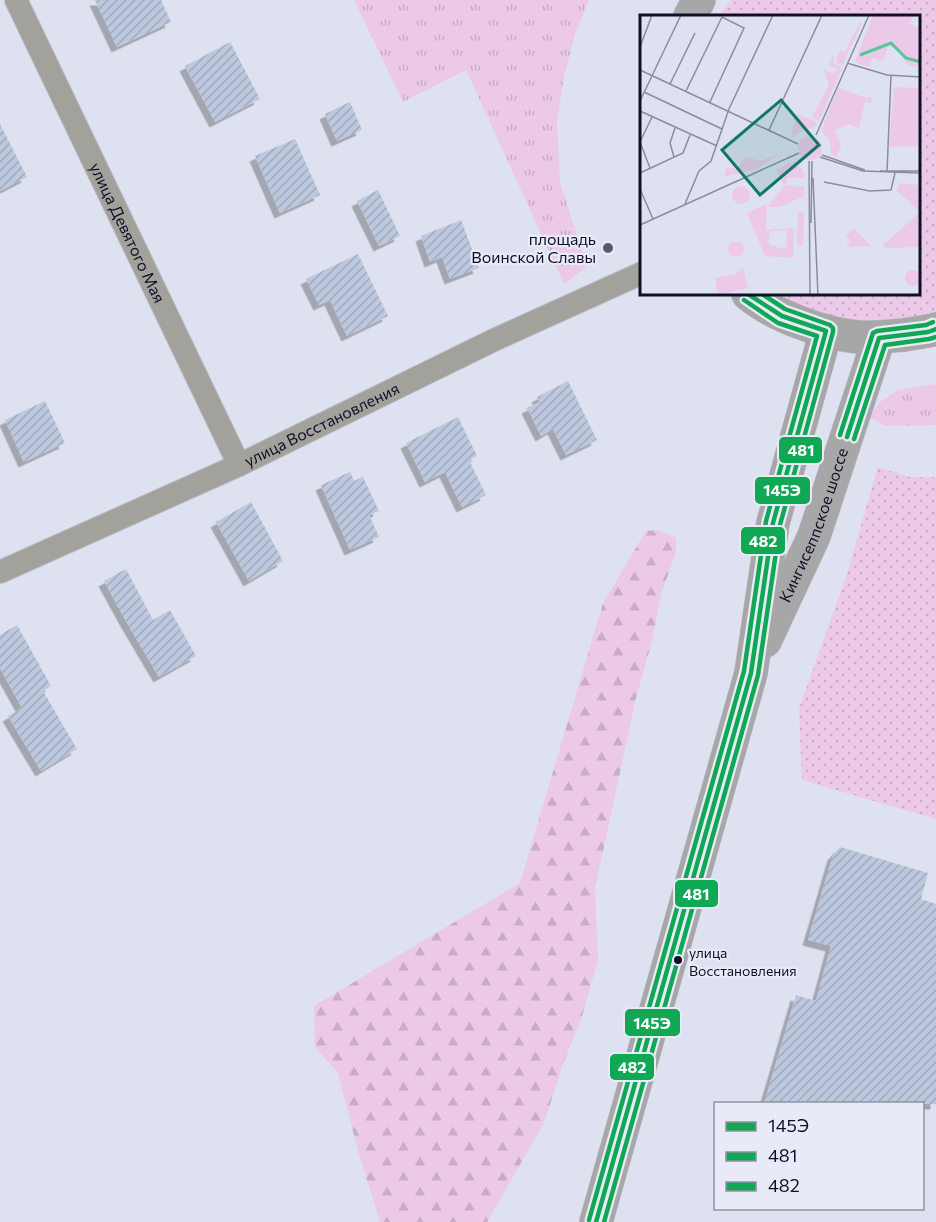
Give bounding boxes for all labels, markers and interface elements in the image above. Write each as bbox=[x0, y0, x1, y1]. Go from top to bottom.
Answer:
inset map bbox=[640, 15, 921, 296]
street label: улица Девятого Мая bbox=[86, 159, 170, 306]
place label: площадь Воинской Славы bbox=[471, 229, 596, 266]
marker: площадь Воинской Славы bbox=[601, 241, 615, 255]
street label: улица Восстановления bbox=[241, 378, 402, 470]
line badge: 481 bbox=[778, 436, 823, 464]
text: 481 bbox=[788, 440, 814, 459]
street label: Кингисеппское шоссе bbox=[774, 445, 851, 605]
line badge: 145Э bbox=[754, 476, 811, 505]
text: 145Э bbox=[763, 480, 801, 499]
line badge: 482 bbox=[740, 526, 786, 555]
text: 482 bbox=[749, 531, 777, 550]
line badge: 481 bbox=[674, 879, 719, 908]
text: 481 bbox=[683, 884, 709, 903]
place label: улица Восстановления bbox=[689, 944, 797, 979]
marker: улица Восстановления bbox=[672, 954, 684, 966]
line badge: 145Э bbox=[624, 1008, 681, 1037]
text: 145Э bbox=[633, 1013, 671, 1032]
line badge: 482 bbox=[609, 1053, 655, 1081]
text: 482 bbox=[618, 1057, 646, 1076]
legend bbox=[714, 1102, 924, 1210]
text: 145Э bbox=[768, 1114, 809, 1136]
text: 481 bbox=[768, 1144, 797, 1166]
text: 482 bbox=[768, 1174, 800, 1196]

